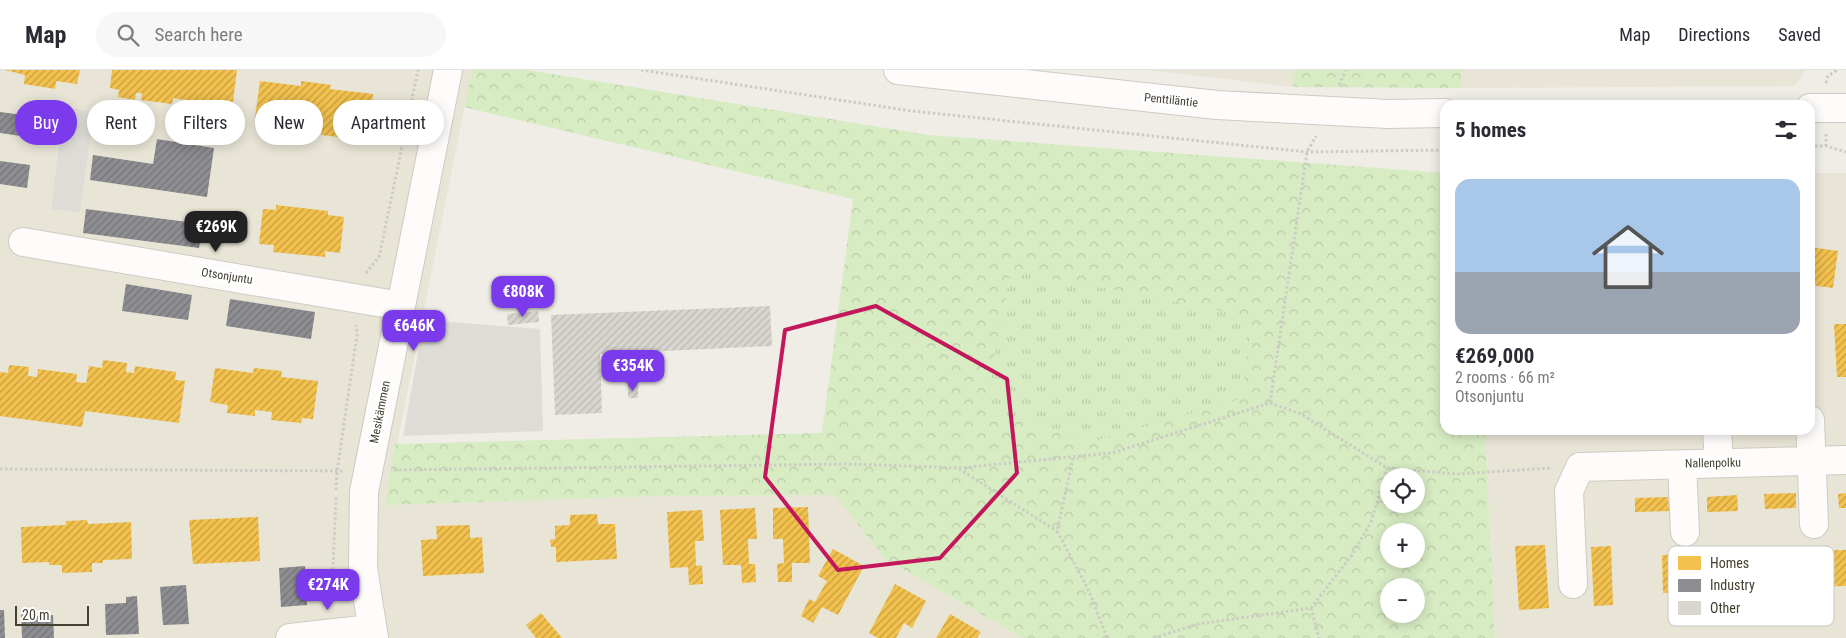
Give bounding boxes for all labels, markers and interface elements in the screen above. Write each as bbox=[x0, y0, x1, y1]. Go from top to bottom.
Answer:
search box bbox=[96, 12, 446, 57]
text: Map bbox=[25, 21, 66, 49]
icon: search bbox=[114, 21, 142, 49]
text: Search here bbox=[154, 23, 243, 46]
text: Map bbox=[1619, 24, 1650, 45]
text: Directions bbox=[1678, 24, 1750, 45]
text: Saved bbox=[1778, 24, 1821, 45]
street label: Penttiläntie bbox=[1143, 90, 1199, 110]
chip: Buy bbox=[15, 100, 77, 145]
chip: Rent bbox=[87, 100, 155, 145]
chip: Filters bbox=[165, 100, 245, 145]
chip: New bbox=[255, 100, 323, 145]
chip: Apartment bbox=[333, 100, 444, 145]
icon: filters bbox=[1772, 116, 1800, 144]
text: 5 homes bbox=[1455, 118, 1526, 142]
pin: €269K bbox=[181, 210, 251, 253]
icon: home bbox=[1583, 212, 1673, 302]
text: €269K bbox=[195, 217, 237, 236]
street label: Otsonjuntu bbox=[200, 265, 254, 287]
pin: €808K bbox=[488, 276, 558, 318]
text: €808K bbox=[502, 282, 544, 301]
pin: €646K bbox=[379, 310, 449, 352]
text: €646K bbox=[393, 316, 435, 335]
text: €269,000 bbox=[1455, 344, 1534, 368]
pin: €354K bbox=[598, 350, 668, 392]
text: €354K bbox=[612, 356, 654, 375]
text: 2 rooms · 66 m² bbox=[1455, 368, 1555, 387]
street label: Mesikämmen bbox=[367, 379, 393, 445]
text: Otsonjuntu bbox=[1455, 387, 1524, 406]
street label: Nallenpolku bbox=[1685, 456, 1741, 470]
map controls bbox=[1380, 468, 1425, 623]
button: locate bbox=[1380, 468, 1425, 513]
button: + bbox=[1380, 523, 1425, 568]
legend bbox=[1668, 546, 1834, 626]
text: Homes bbox=[1710, 555, 1749, 571]
pin: €274K bbox=[293, 568, 363, 611]
text: €274K bbox=[307, 575, 349, 594]
text: Industry bbox=[1710, 577, 1755, 593]
button: − bbox=[1380, 578, 1425, 623]
text: Other bbox=[1710, 600, 1740, 616]
scale bar bbox=[15, 603, 89, 626]
text: 20 m bbox=[22, 607, 50, 623]

